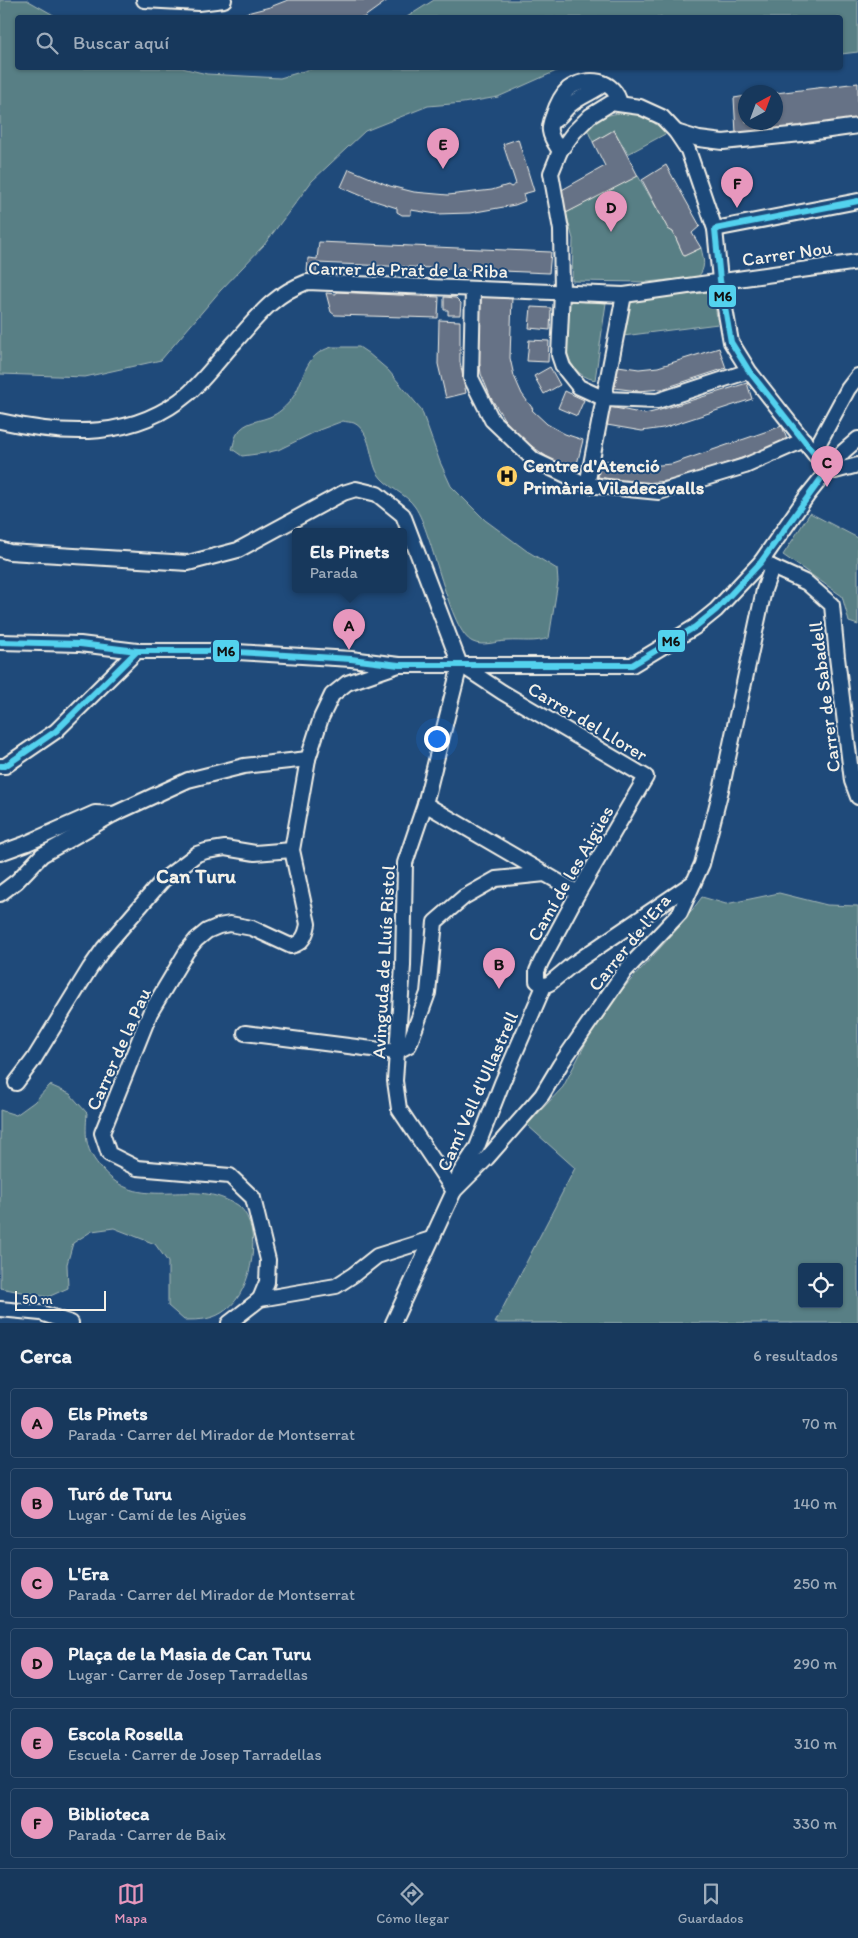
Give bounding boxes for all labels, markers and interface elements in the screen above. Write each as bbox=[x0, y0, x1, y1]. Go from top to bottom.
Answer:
search box bbox=[15, 15, 843, 70]
icon: search bbox=[33, 29, 61, 57]
text: Buscar aquí bbox=[73, 31, 169, 54]
north arrow bbox=[738, 85, 783, 130]
pin: E bbox=[427, 128, 459, 169]
pin: F bbox=[721, 167, 753, 208]
pin: D bbox=[595, 191, 627, 232]
street label: Carrer Nou bbox=[741, 236, 834, 271]
street label: Carrer de Prat de la Riba bbox=[308, 256, 508, 283]
line badge: M6 bbox=[708, 284, 737, 308]
text: M6 bbox=[714, 288, 733, 305]
pin: C bbox=[811, 446, 843, 487]
place label: Centre d'Atenció Primària Viladecavalls bbox=[523, 454, 705, 499]
hospital icon: Centre d'Atenció Primària Viladecavalls bbox=[495, 464, 519, 488]
popup bbox=[292, 528, 407, 593]
text: Els Pinets bbox=[310, 540, 389, 563]
text: Parada bbox=[310, 563, 358, 582]
pin: A bbox=[333, 609, 365, 650]
street label: Carrer de Sabadell bbox=[804, 620, 845, 774]
line badge: M6 bbox=[657, 629, 686, 653]
text: M6 bbox=[662, 633, 681, 650]
line badge: M6 bbox=[212, 639, 240, 663]
text: M6 bbox=[217, 643, 236, 660]
street label: Carrer del Llorer bbox=[524, 677, 652, 767]
your location bbox=[424, 726, 450, 752]
street label: Camí de les Aigües bbox=[522, 801, 619, 945]
district label: Can Turu bbox=[156, 864, 237, 888]
street label: Avinguda de Lluís Ristol bbox=[367, 864, 400, 1060]
street label: Carrer de l'Era bbox=[583, 889, 676, 996]
pin: B bbox=[483, 948, 515, 989]
street label: Carrer de la Pau bbox=[81, 984, 156, 1114]
street label: Camí Vell d'Ullastrell bbox=[432, 1007, 523, 1175]
map controls bbox=[798, 1263, 843, 1308]
button: locate bbox=[798, 1263, 843, 1308]
scale bar bbox=[15, 1288, 106, 1311]
text: 50 m bbox=[22, 1291, 53, 1308]
text: Cerca bbox=[20, 1343, 72, 1368]
text: 6 resultados bbox=[753, 1346, 838, 1365]
text: Els Pinets bbox=[68, 1402, 148, 1425]
text: A bbox=[32, 1414, 42, 1433]
text: 70 m bbox=[802, 1414, 837, 1433]
text: Parada · Carrer del Mirador de Montserrat bbox=[68, 1425, 355, 1444]
text: Turó de Turu bbox=[68, 1482, 172, 1505]
text: B bbox=[32, 1494, 42, 1513]
text: 140 m bbox=[793, 1494, 837, 1513]
text: Lugar · Camí de les Aigües bbox=[68, 1505, 247, 1524]
text: L'Era bbox=[68, 1562, 109, 1585]
text: C bbox=[32, 1574, 42, 1593]
text: 250 m bbox=[793, 1574, 837, 1593]
text: Parada · Carrer del Mirador de Montserrat bbox=[68, 1585, 355, 1604]
text: Plaça de la Masia de Can Turu bbox=[68, 1642, 311, 1665]
text: D bbox=[32, 1654, 42, 1673]
text: 290 m bbox=[793, 1654, 837, 1673]
text: Lugar · Carrer de Josep Tarradellas bbox=[68, 1665, 308, 1684]
text: Escola Rosella bbox=[68, 1722, 183, 1745]
text: E bbox=[33, 1734, 41, 1753]
text: 310 m bbox=[794, 1734, 837, 1753]
text: Escuela · Carrer de Josep Tarradellas bbox=[68, 1745, 322, 1764]
text: Biblioteca bbox=[68, 1802, 149, 1825]
text: F bbox=[33, 1814, 41, 1833]
text: 330 m bbox=[793, 1814, 837, 1833]
text: Parada · Carrer de Baix bbox=[68, 1825, 226, 1844]
tab: Mapa bbox=[115, 1880, 147, 1927]
tab: Cómo llegar bbox=[376, 1880, 449, 1927]
tab: Guardados bbox=[678, 1880, 743, 1927]

